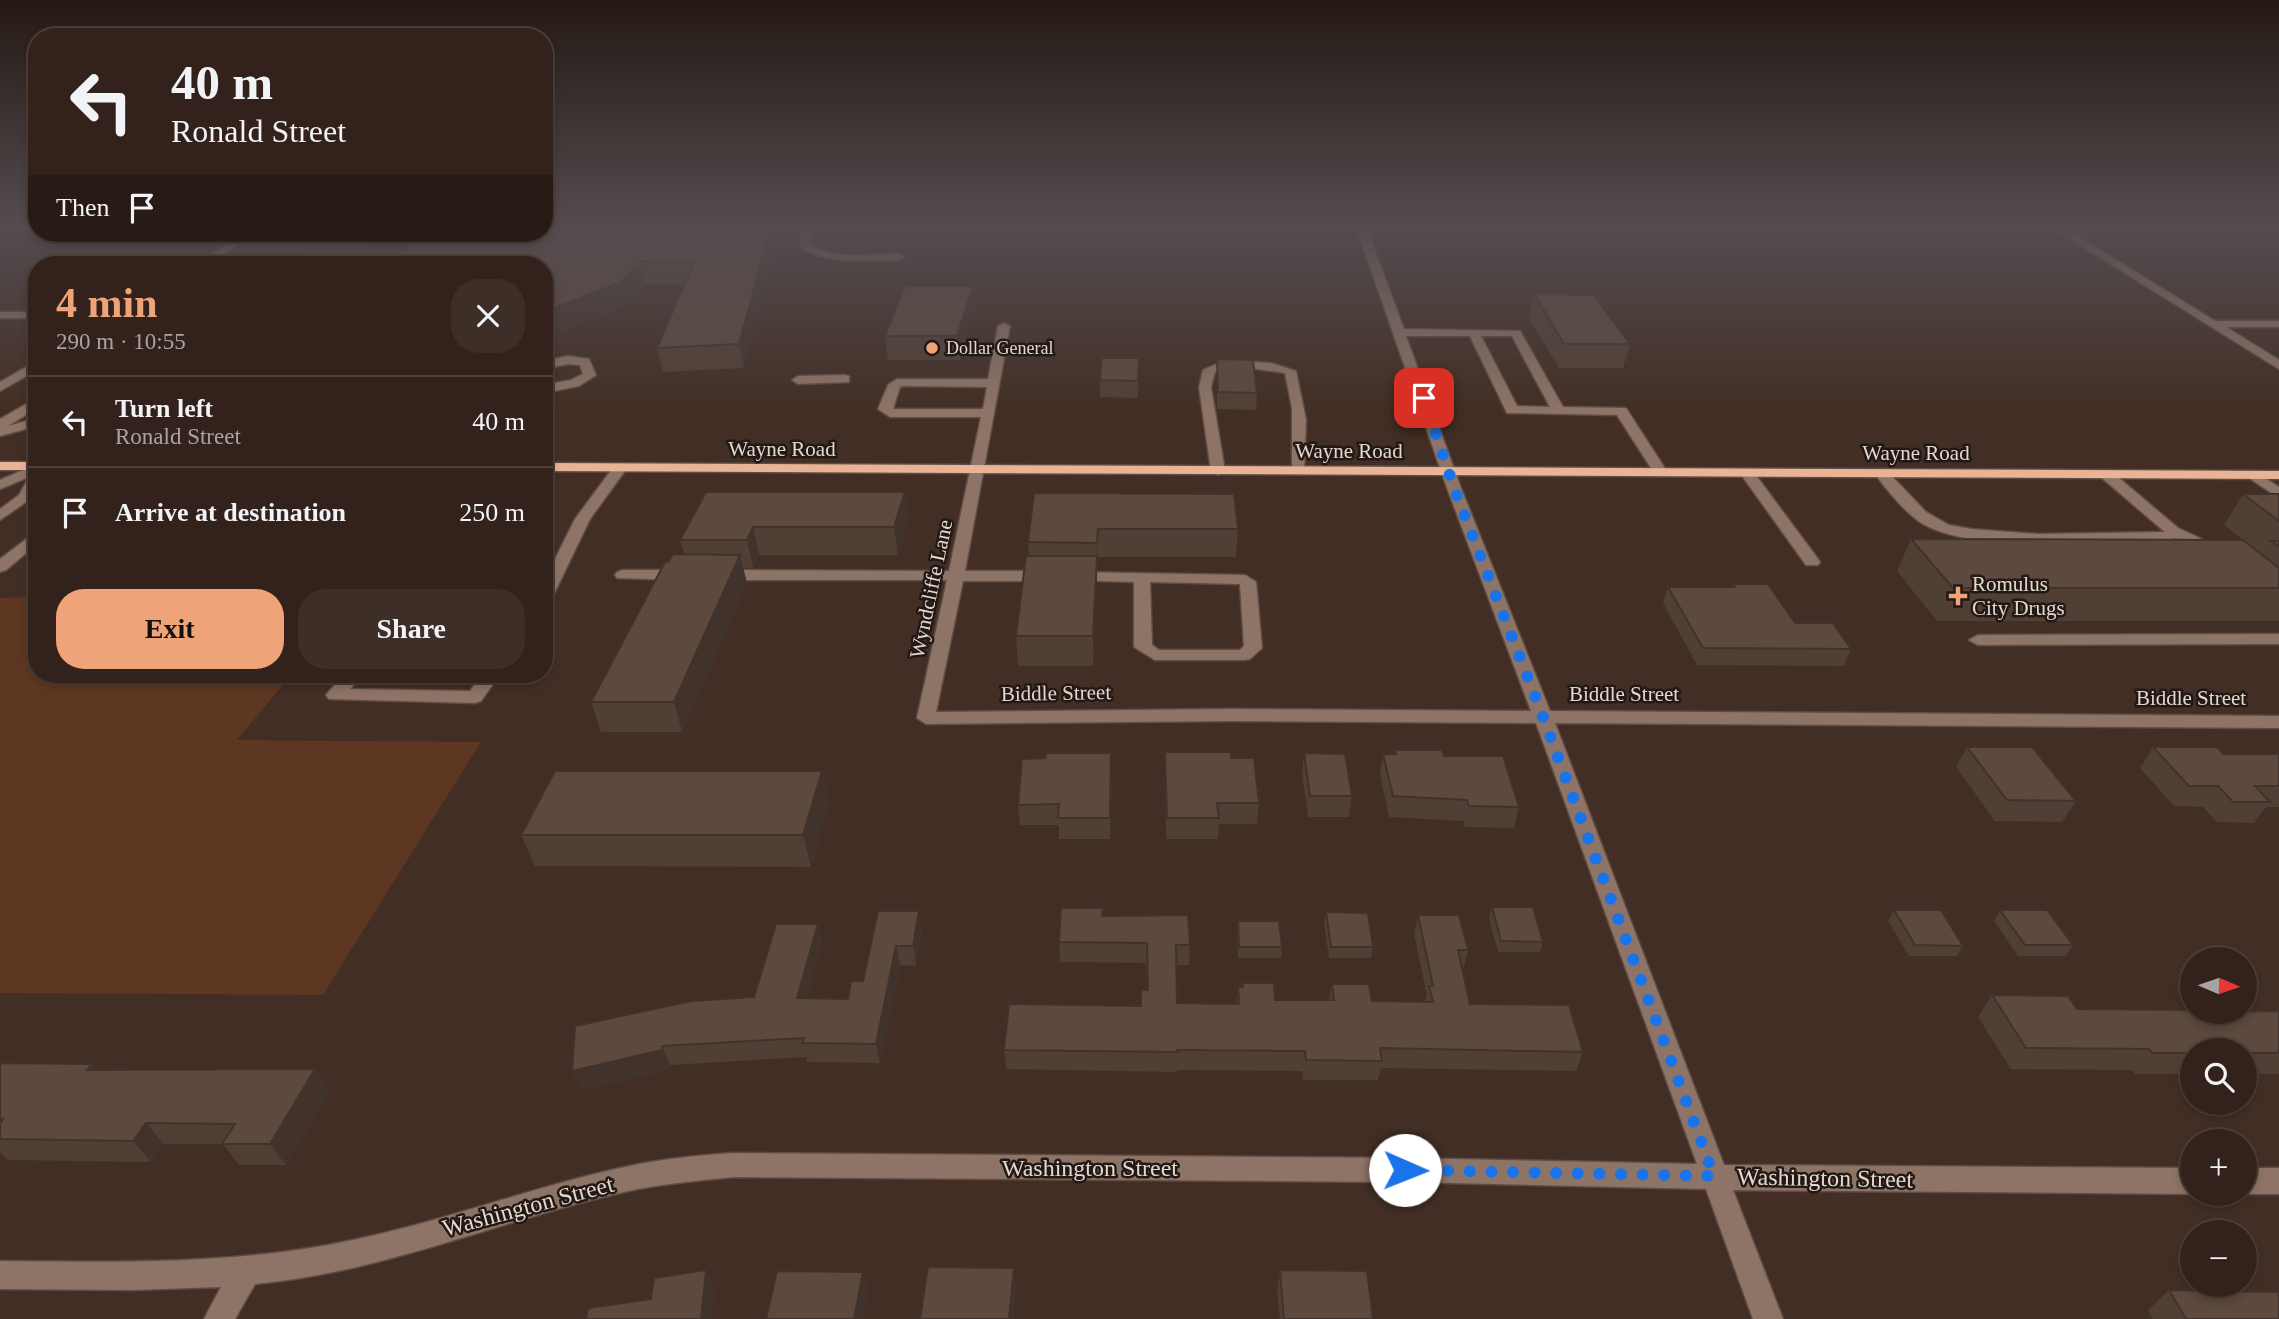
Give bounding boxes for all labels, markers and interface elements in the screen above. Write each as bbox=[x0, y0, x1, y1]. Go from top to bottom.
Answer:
text: 40 m bbox=[171, 55, 273, 110]
icon: left bbox=[56, 56, 147, 147]
text: Ronald Street bbox=[171, 113, 346, 149]
icon: arrive bbox=[123, 189, 161, 227]
text: Then bbox=[56, 193, 109, 222]
button: close bbox=[451, 279, 525, 353]
text: 4 min bbox=[56, 280, 158, 326]
text: 290 m · 10:55 bbox=[56, 329, 186, 354]
place label: Dollar General bbox=[946, 338, 1053, 358]
marker: Dollar General bbox=[924, 340, 940, 356]
pin bbox=[1394, 368, 1454, 428]
icon: arrive bbox=[1405, 379, 1443, 417]
text: Turn left bbox=[115, 394, 213, 423]
icon: left bbox=[56, 403, 94, 441]
text: 40 m bbox=[472, 407, 525, 436]
text: Ronald Street bbox=[115, 424, 241, 449]
street label: Wayne Road bbox=[728, 437, 836, 461]
street label: Wayne Road bbox=[1295, 439, 1403, 463]
street label: Wayne Road bbox=[1862, 441, 1970, 465]
icon: arrive bbox=[56, 494, 94, 532]
text: Arrive at destination bbox=[115, 498, 346, 527]
text: 250 m bbox=[459, 498, 525, 527]
street label: Wyndcliffe Lane bbox=[905, 517, 957, 661]
place label: Romulus City Drugs bbox=[1972, 572, 2065, 620]
marker: Romulus City Drugs bbox=[1950, 588, 1966, 604]
button: Exit bbox=[56, 589, 284, 669]
button: Share bbox=[298, 589, 525, 669]
street label: Biddle Street bbox=[1001, 680, 1111, 706]
street label: Biddle Street bbox=[1569, 682, 1679, 706]
street label: Biddle Street bbox=[2136, 686, 2246, 710]
north arrow bbox=[2180, 947, 2258, 1024]
map controls bbox=[2180, 947, 2257, 1297]
button: search bbox=[2180, 1038, 2257, 1115]
button: + bbox=[2180, 1129, 2257, 1206]
position arrow bbox=[1368, 1133, 1442, 1207]
street label: Washington Street bbox=[1002, 1155, 1178, 1181]
street label: Washington Street bbox=[1737, 1163, 1914, 1193]
street label: Washington Street bbox=[440, 1171, 617, 1241]
button: − bbox=[2180, 1220, 2257, 1297]

